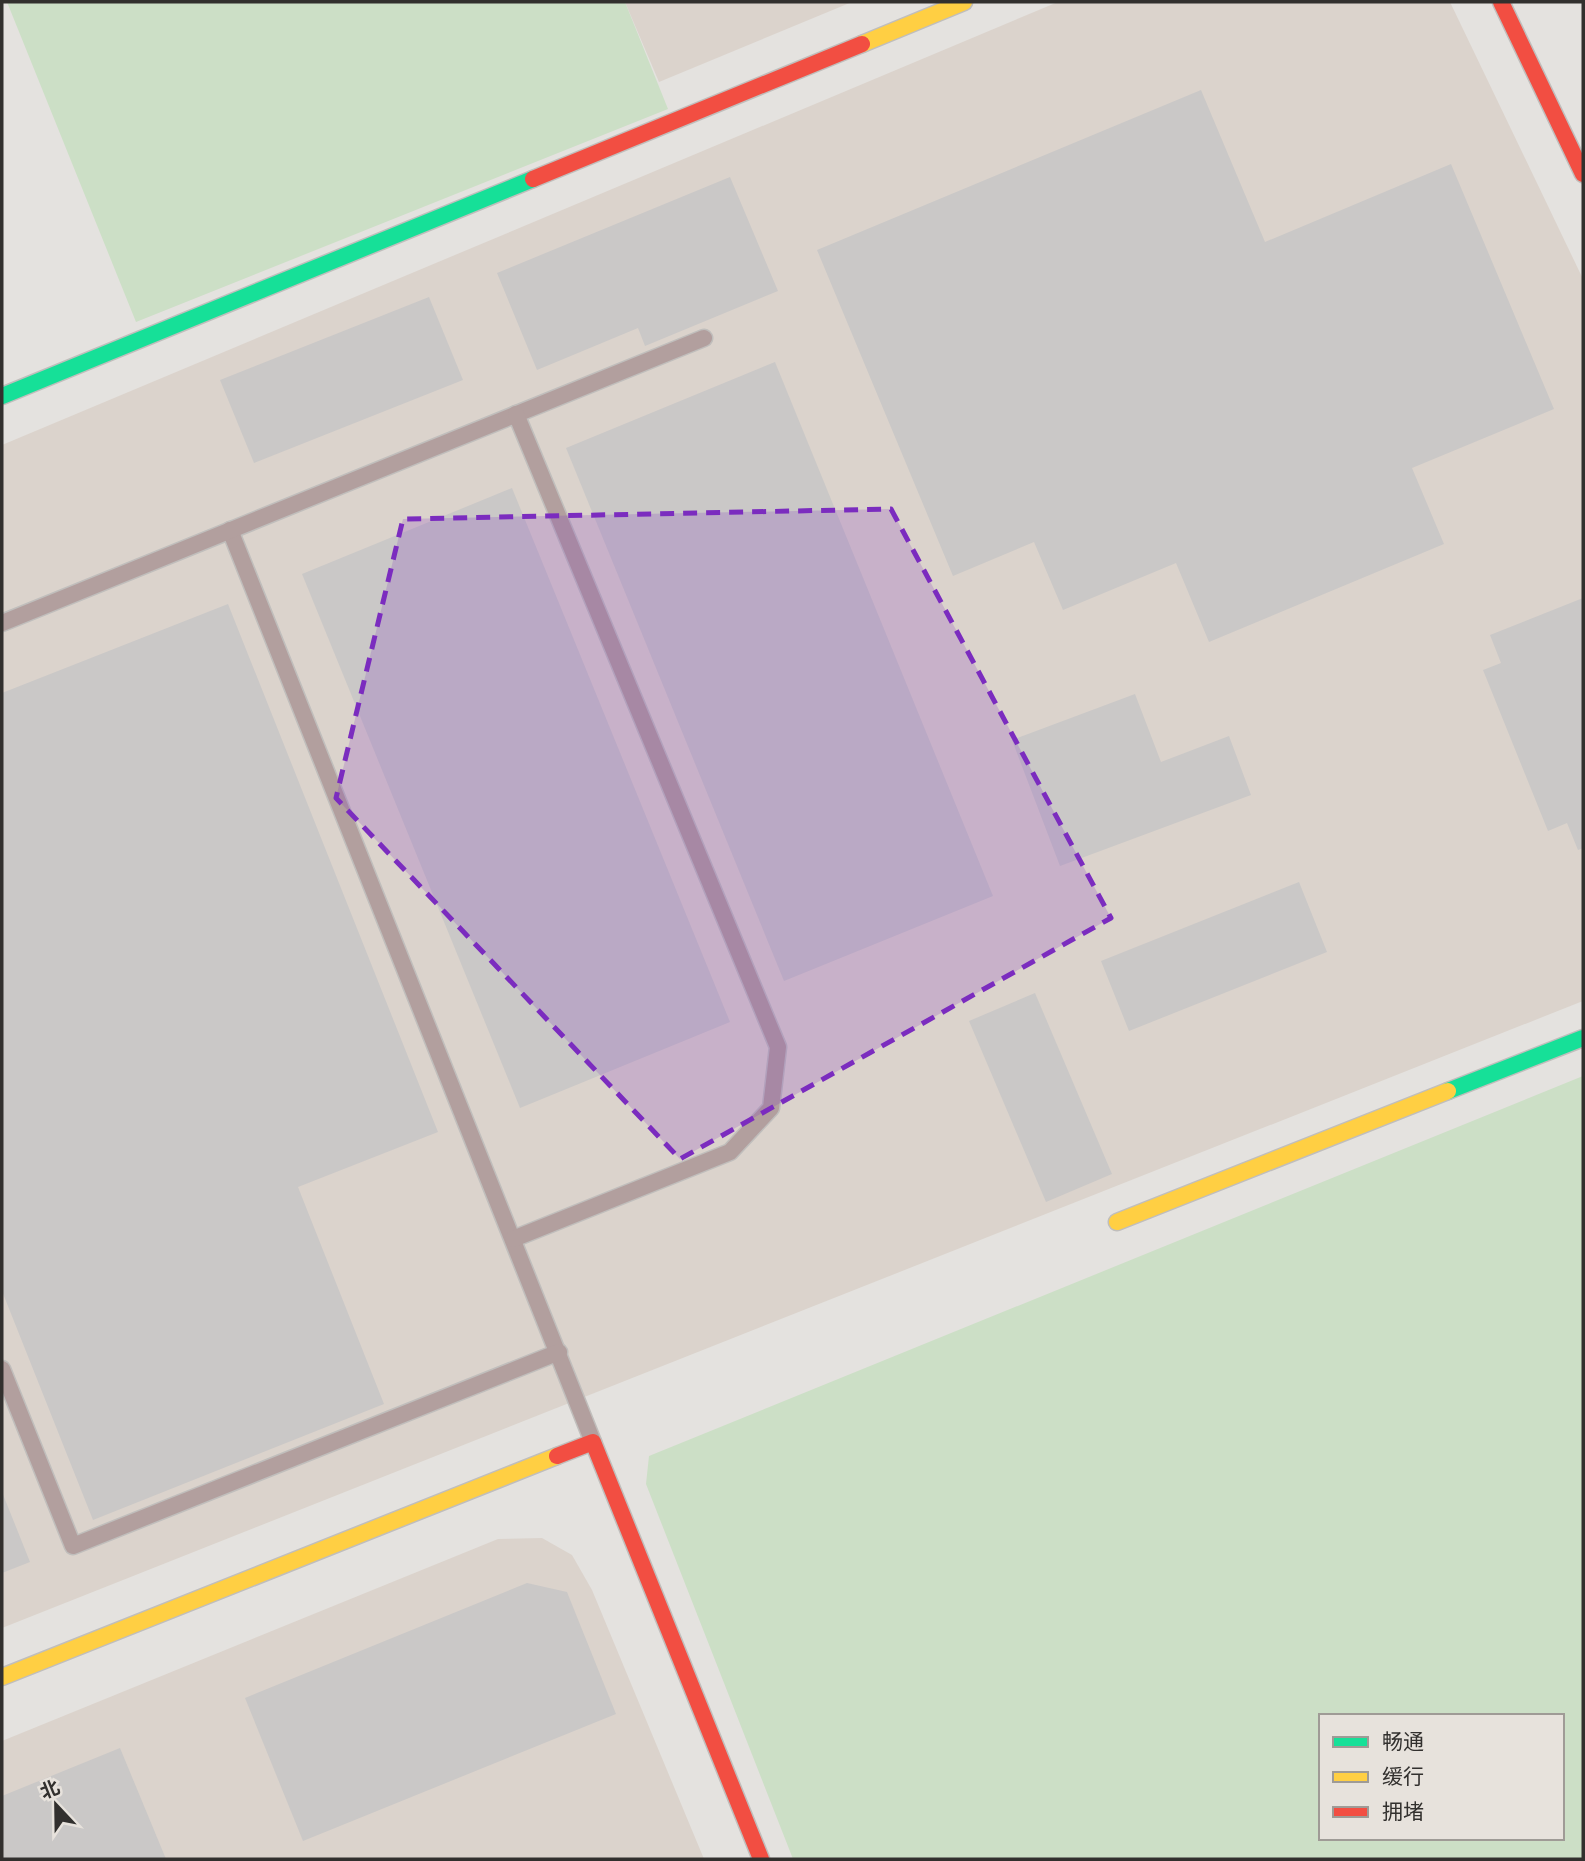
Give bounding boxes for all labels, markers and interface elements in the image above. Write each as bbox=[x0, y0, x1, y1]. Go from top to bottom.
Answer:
legend bbox=[1319, 1714, 1564, 1840]
text: 畅通 bbox=[1382, 1730, 1424, 1755]
text: 缓行 bbox=[1382, 1765, 1424, 1790]
north arrow bbox=[21, 1770, 91, 1840]
text: 北 bbox=[37, 1776, 63, 1805]
text: 拥堵 bbox=[1382, 1800, 1424, 1825]

